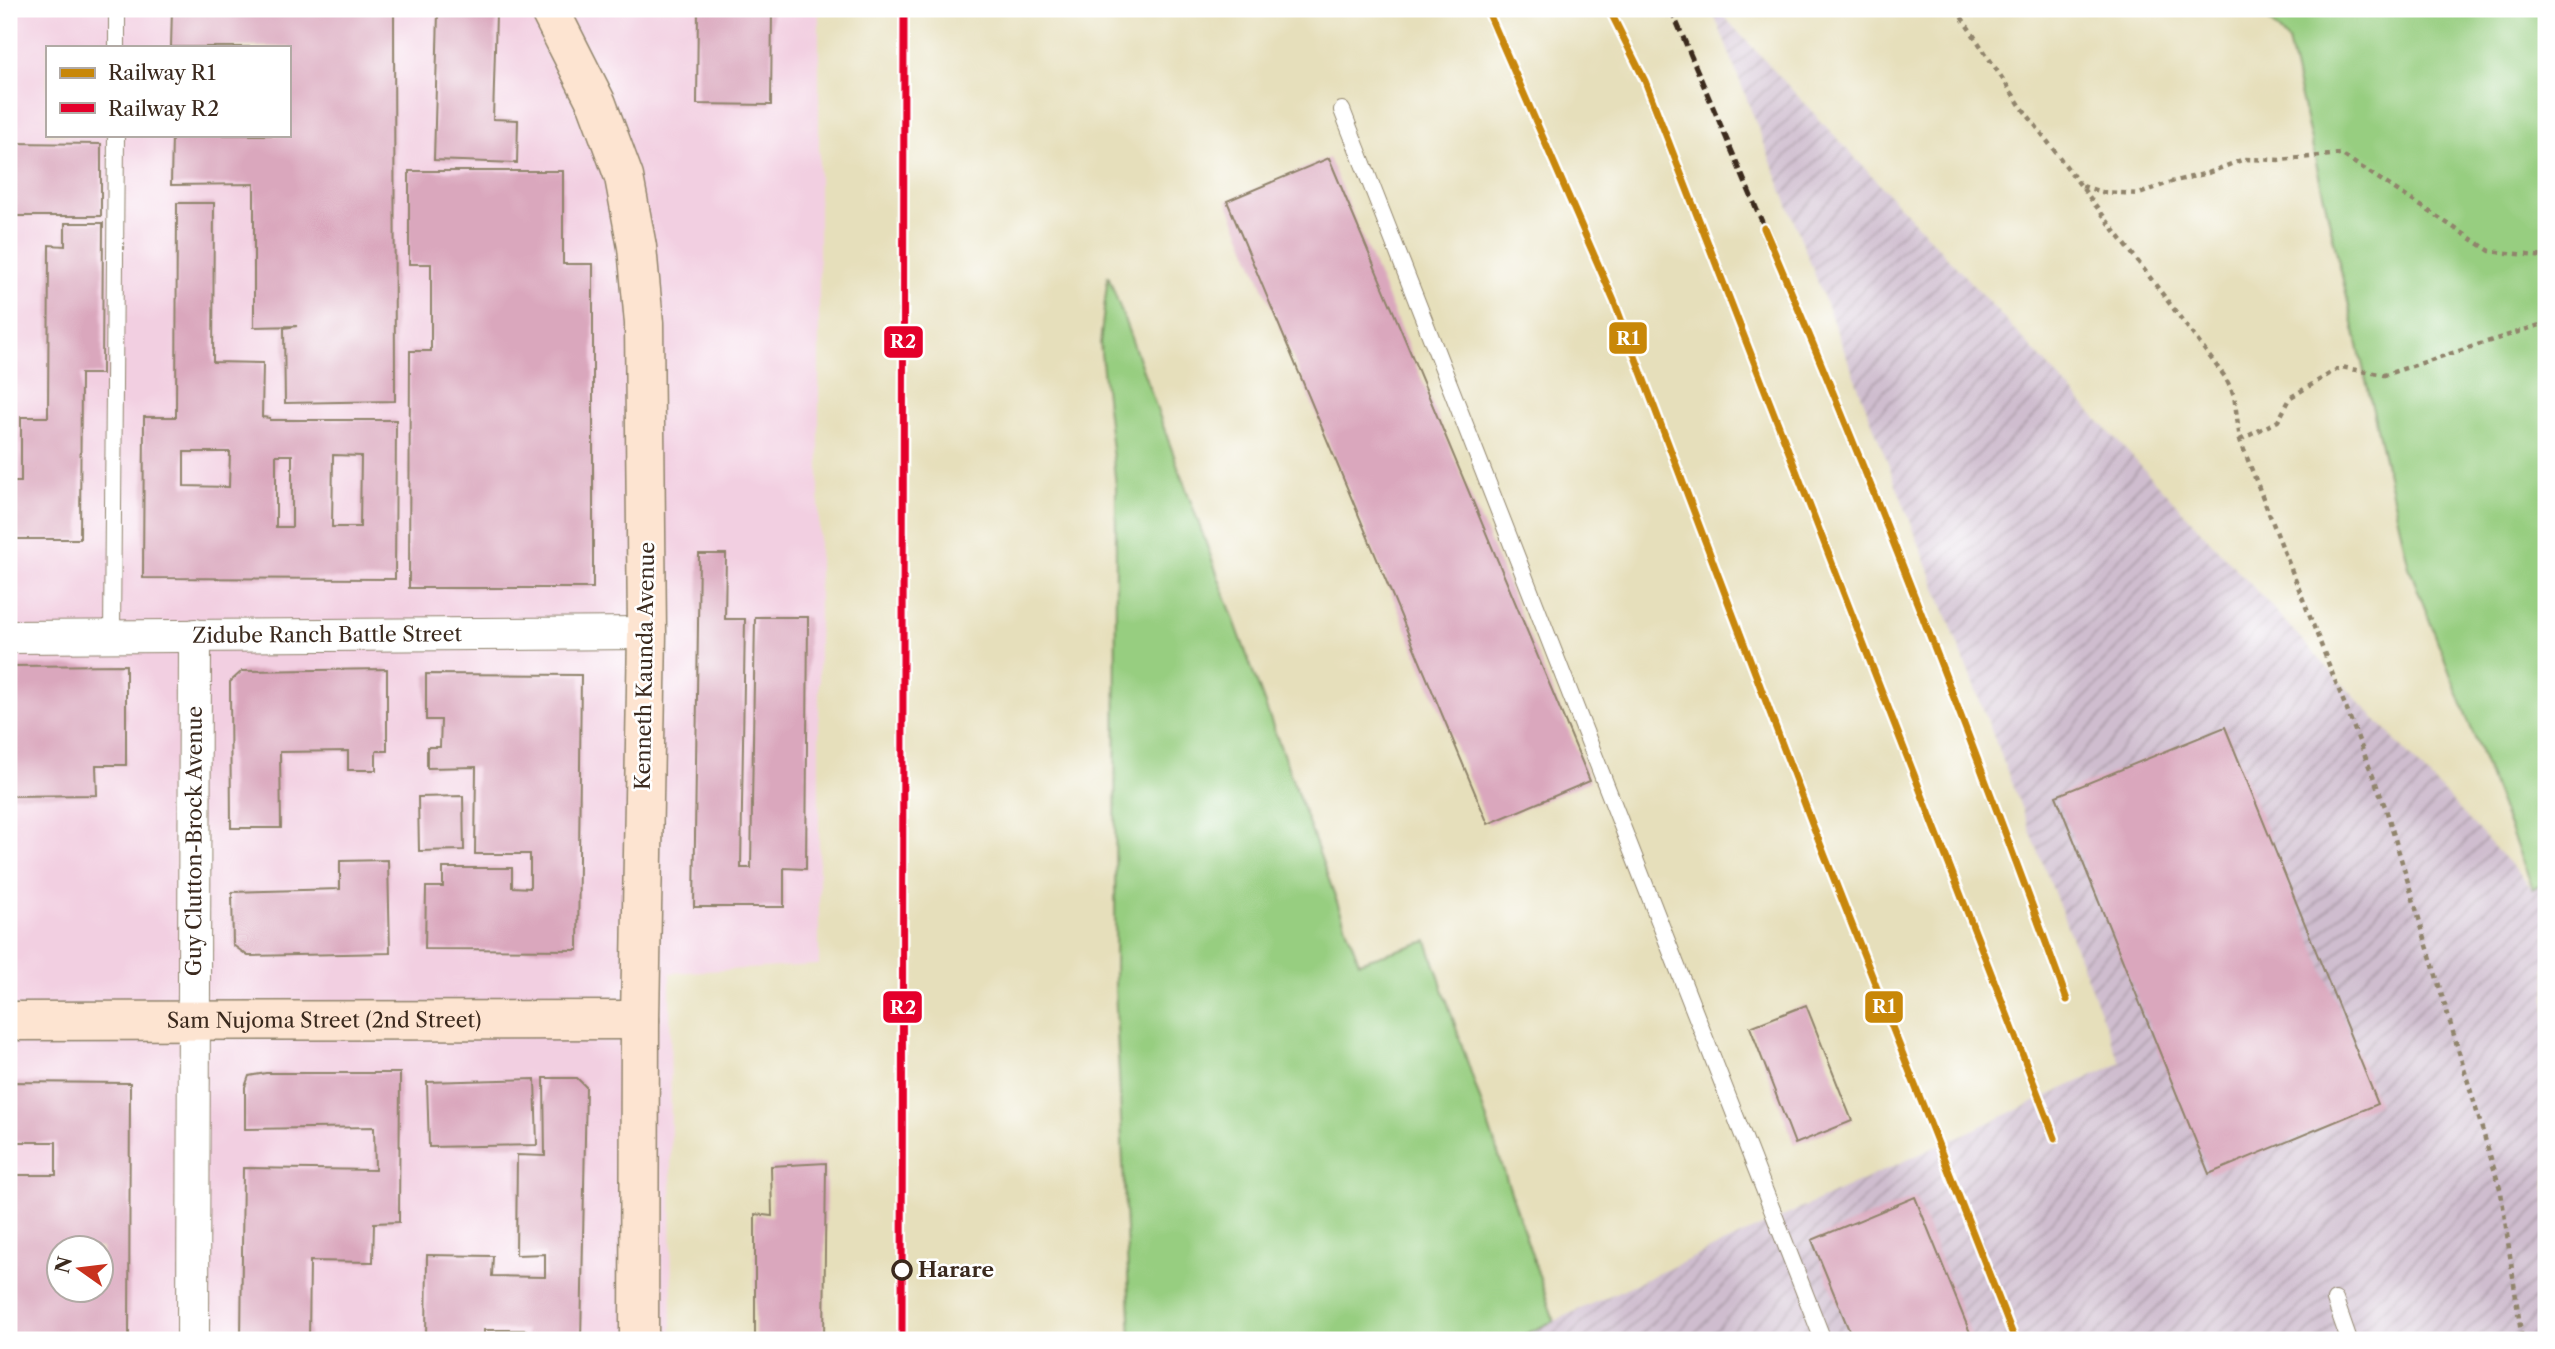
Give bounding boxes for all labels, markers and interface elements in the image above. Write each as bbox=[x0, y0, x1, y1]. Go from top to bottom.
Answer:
legend bbox=[46, 46, 290, 136]
text: Railway R1 bbox=[108, 60, 216, 85]
text: Railway R2 bbox=[108, 96, 219, 121]
line badge: R1 bbox=[1608, 321, 1648, 355]
line badge: R2 bbox=[883, 325, 924, 359]
text: R1 bbox=[1616, 327, 1640, 350]
text: R2 bbox=[890, 330, 916, 353]
street label: Kenneth Kaunda Avenue bbox=[630, 542, 659, 790]
street label: Zidube Ranch Battle Street bbox=[192, 621, 462, 648]
street label: Guy Clutton-Brock Avenue bbox=[181, 706, 207, 976]
line badge: R2 bbox=[882, 990, 923, 1024]
line badge: R1 bbox=[1864, 990, 1904, 1024]
text: R1 bbox=[1872, 995, 1896, 1018]
text: R2 bbox=[890, 996, 916, 1019]
street label: Sam Nujoma Street (2nd Street) bbox=[167, 1007, 481, 1033]
north arrow bbox=[46, 1234, 116, 1304]
text: N bbox=[51, 1254, 77, 1276]
place label: Harare bbox=[918, 1257, 994, 1282]
marker: Harare bbox=[892, 1260, 912, 1280]

